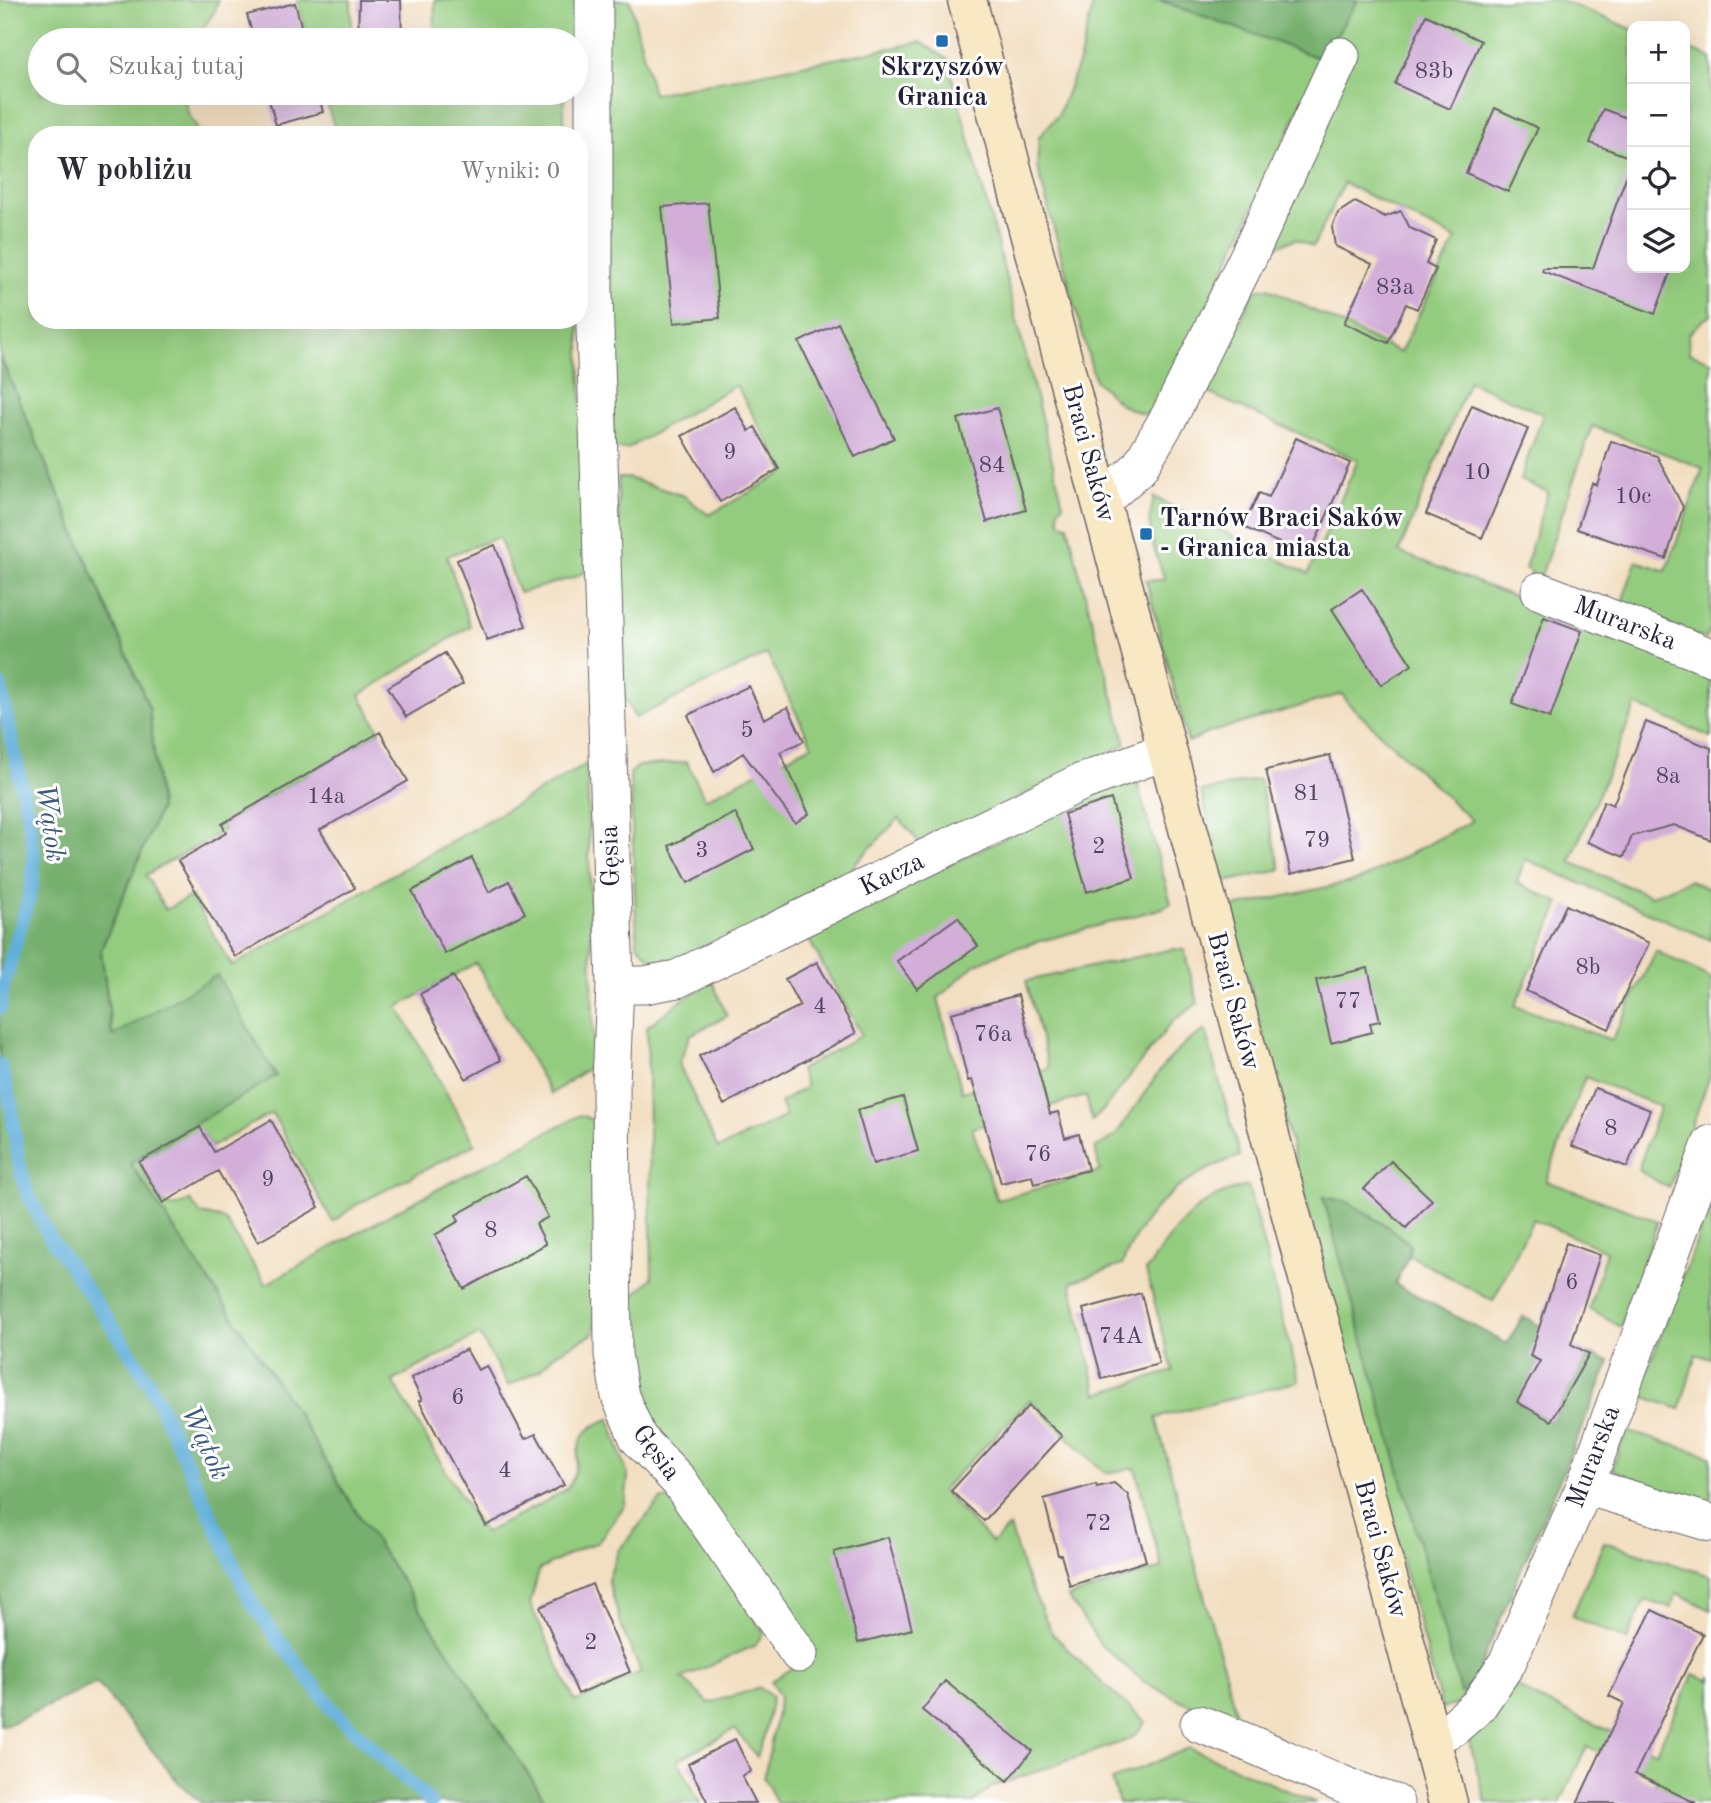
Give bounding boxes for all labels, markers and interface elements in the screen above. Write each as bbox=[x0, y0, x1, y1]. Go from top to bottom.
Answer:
map controls bbox=[1627, 21, 1690, 273]
button: + bbox=[1627, 21, 1690, 84]
search box bbox=[28, 28, 588, 105]
marker: Skrzyszów Granica bbox=[934, 33, 950, 49]
icon: search bbox=[52, 48, 90, 86]
text: Szukaj tutaj bbox=[108, 54, 245, 80]
place label: Skrzyszów Granica bbox=[880, 55, 1004, 111]
house number: 83b bbox=[1415, 60, 1453, 83]
button: − bbox=[1627, 84, 1690, 147]
button: locate bbox=[1627, 147, 1690, 210]
text: W pobliżu bbox=[56, 156, 192, 186]
text: Wyniki: 0 bbox=[460, 160, 560, 183]
button: layers bbox=[1627, 210, 1690, 273]
house number: 83a bbox=[1376, 276, 1414, 299]
street label: Braci Saków bbox=[1057, 381, 1119, 525]
house number: 9 bbox=[723, 441, 737, 464]
house number: 84 bbox=[979, 454, 1005, 477]
house number: 10 bbox=[1464, 461, 1490, 484]
house number: 10c bbox=[1615, 485, 1651, 508]
place label: Tarnów Braci Saków - Granica miasta bbox=[1160, 506, 1403, 562]
marker: Tarnów Braci Saków - Granica miasta bbox=[1138, 526, 1154, 542]
street label: Murarska bbox=[1570, 593, 1680, 655]
house number: 5 bbox=[740, 719, 754, 742]
house number: 8a bbox=[1656, 765, 1680, 788]
water label: Wątok bbox=[30, 782, 68, 864]
house number: 81 bbox=[1294, 782, 1320, 805]
house number: 14a bbox=[307, 785, 345, 808]
street label: Gęsia bbox=[597, 824, 625, 887]
house number: 79 bbox=[1304, 829, 1330, 852]
house number: 2 bbox=[1092, 835, 1106, 858]
house number: 3 bbox=[695, 839, 709, 862]
street label: Kacza bbox=[856, 848, 928, 902]
street label: Braci Saków bbox=[1202, 929, 1264, 1073]
house number: 8b bbox=[1575, 956, 1601, 979]
house number: 77 bbox=[1335, 990, 1361, 1013]
house number: 4 bbox=[813, 995, 827, 1018]
house number: 76a bbox=[974, 1023, 1012, 1046]
house number: 8 bbox=[1604, 1117, 1618, 1140]
house number: 76 bbox=[1025, 1143, 1051, 1166]
house number: 9 bbox=[261, 1168, 275, 1191]
house number: 8 bbox=[484, 1219, 498, 1242]
house number: 6 bbox=[1565, 1271, 1579, 1294]
house number: 74A bbox=[1099, 1325, 1144, 1348]
house number: 6 bbox=[451, 1386, 465, 1409]
water label: Wątok bbox=[175, 1401, 233, 1485]
street label: Murarska bbox=[1563, 1402, 1625, 1512]
street label: Gęsia bbox=[627, 1420, 685, 1486]
house number: 4 bbox=[498, 1459, 512, 1482]
street label: Braci Saków bbox=[1349, 1477, 1411, 1621]
house number: 72 bbox=[1085, 1512, 1111, 1535]
house number: 2 bbox=[584, 1631, 598, 1654]

